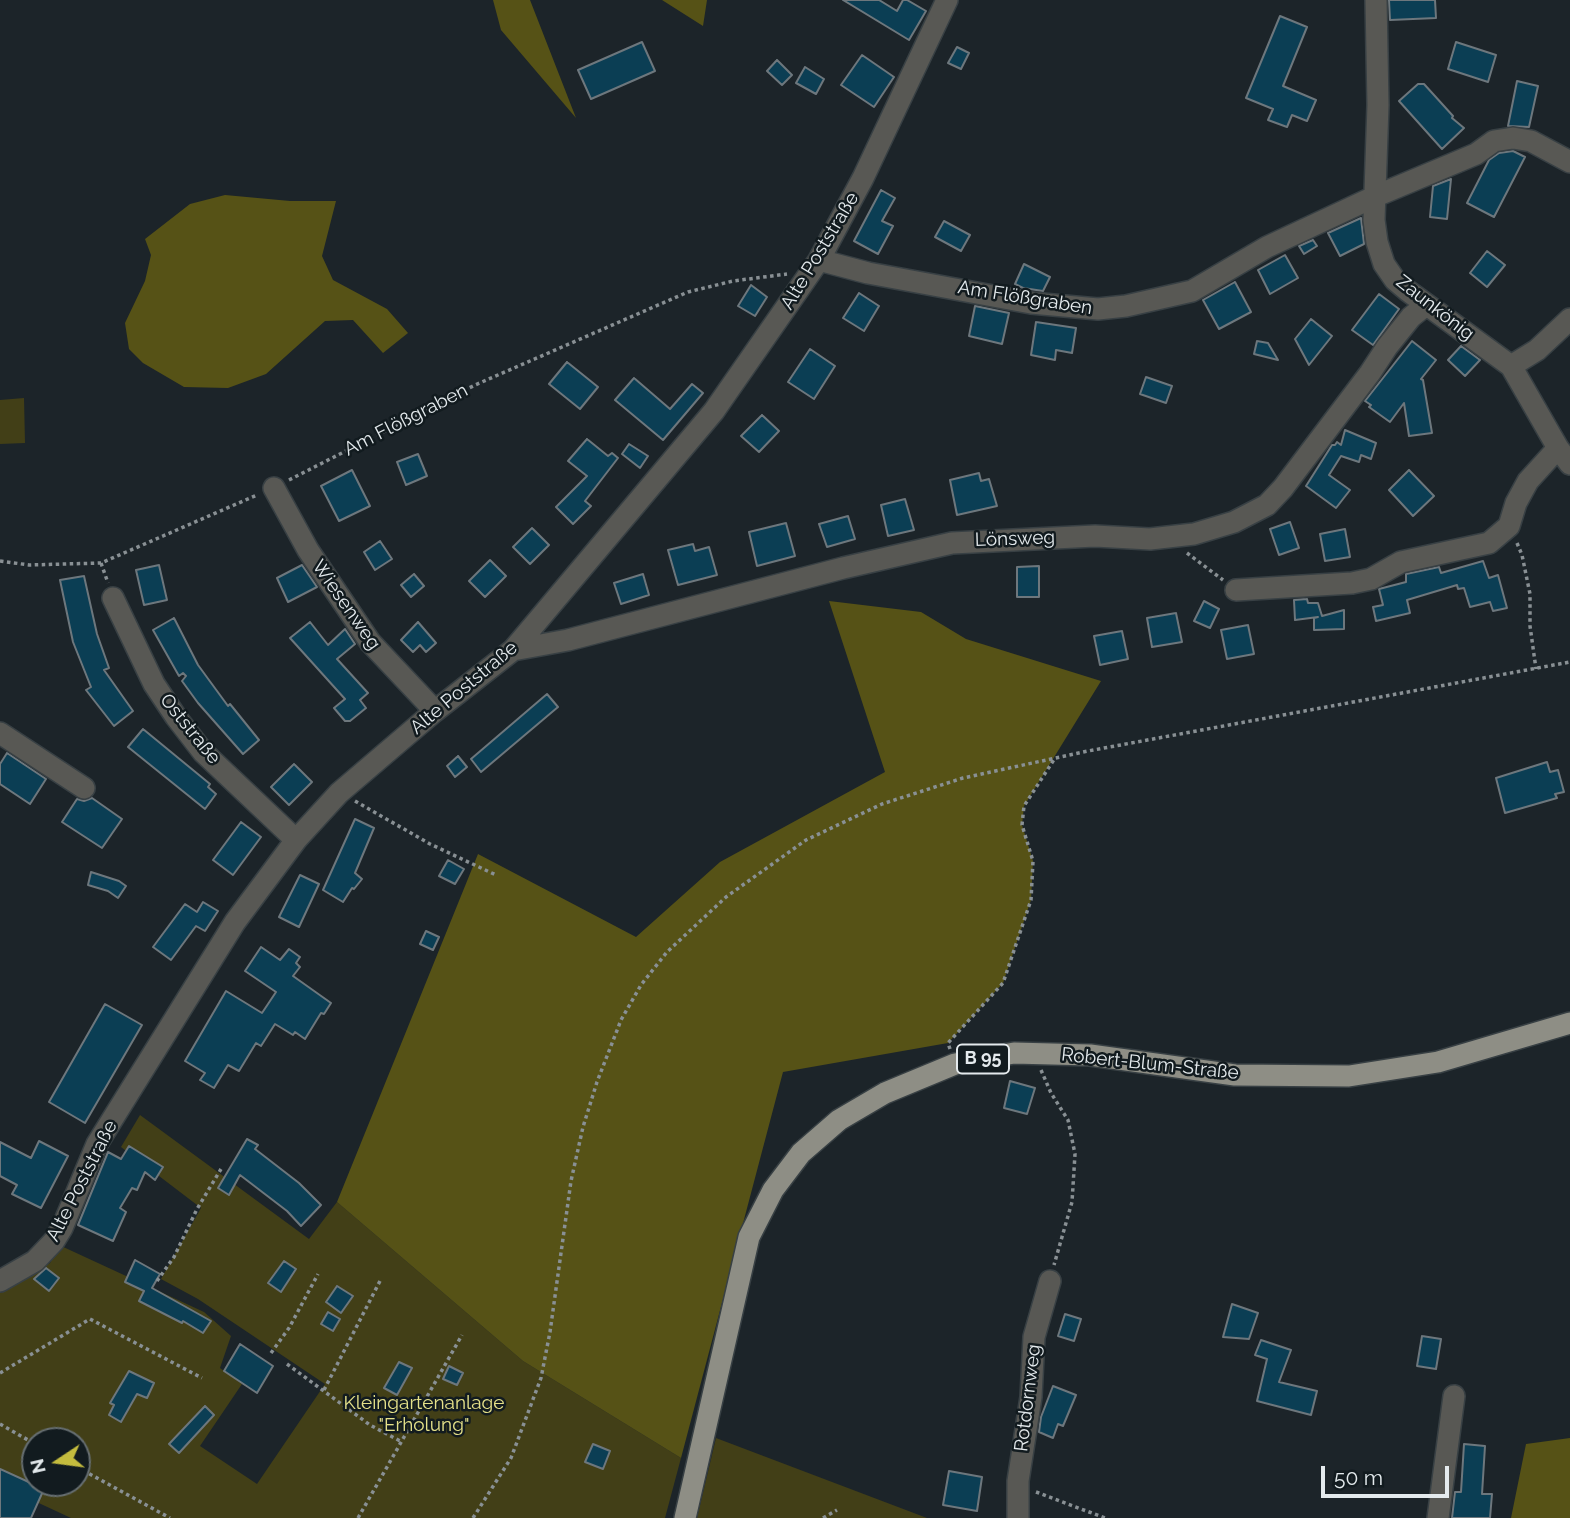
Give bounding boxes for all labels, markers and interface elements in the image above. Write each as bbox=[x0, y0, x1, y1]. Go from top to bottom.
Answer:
street label: Alte Poststraße bbox=[776, 188, 864, 314]
street label: Zaunkönig bbox=[1392, 271, 1478, 345]
street label: Am Flößgraben bbox=[956, 276, 1094, 320]
street label: Am Flößgraben bbox=[340, 379, 472, 461]
street label: Lönsweg bbox=[975, 526, 1055, 552]
street label: Wiesenweg bbox=[307, 556, 385, 654]
street label: Alte Poststraße bbox=[406, 637, 522, 739]
street label: Oststraße bbox=[155, 689, 225, 769]
street label: Robert-Blum-Straße bbox=[1060, 1043, 1240, 1085]
road number: B 95 bbox=[957, 1044, 1009, 1074]
street label: Alte Poststraße bbox=[42, 1117, 122, 1245]
street label: Rotdornweg bbox=[1010, 1343, 1046, 1453]
park label: Kleingartenanlage "Erholung" bbox=[344, 1392, 504, 1436]
north arrow bbox=[21, 1427, 91, 1497]
scale bar bbox=[1325, 1452, 1453, 1496]
text: N bbox=[25, 1457, 50, 1476]
text: 50 m bbox=[1334, 1465, 1383, 1490]

